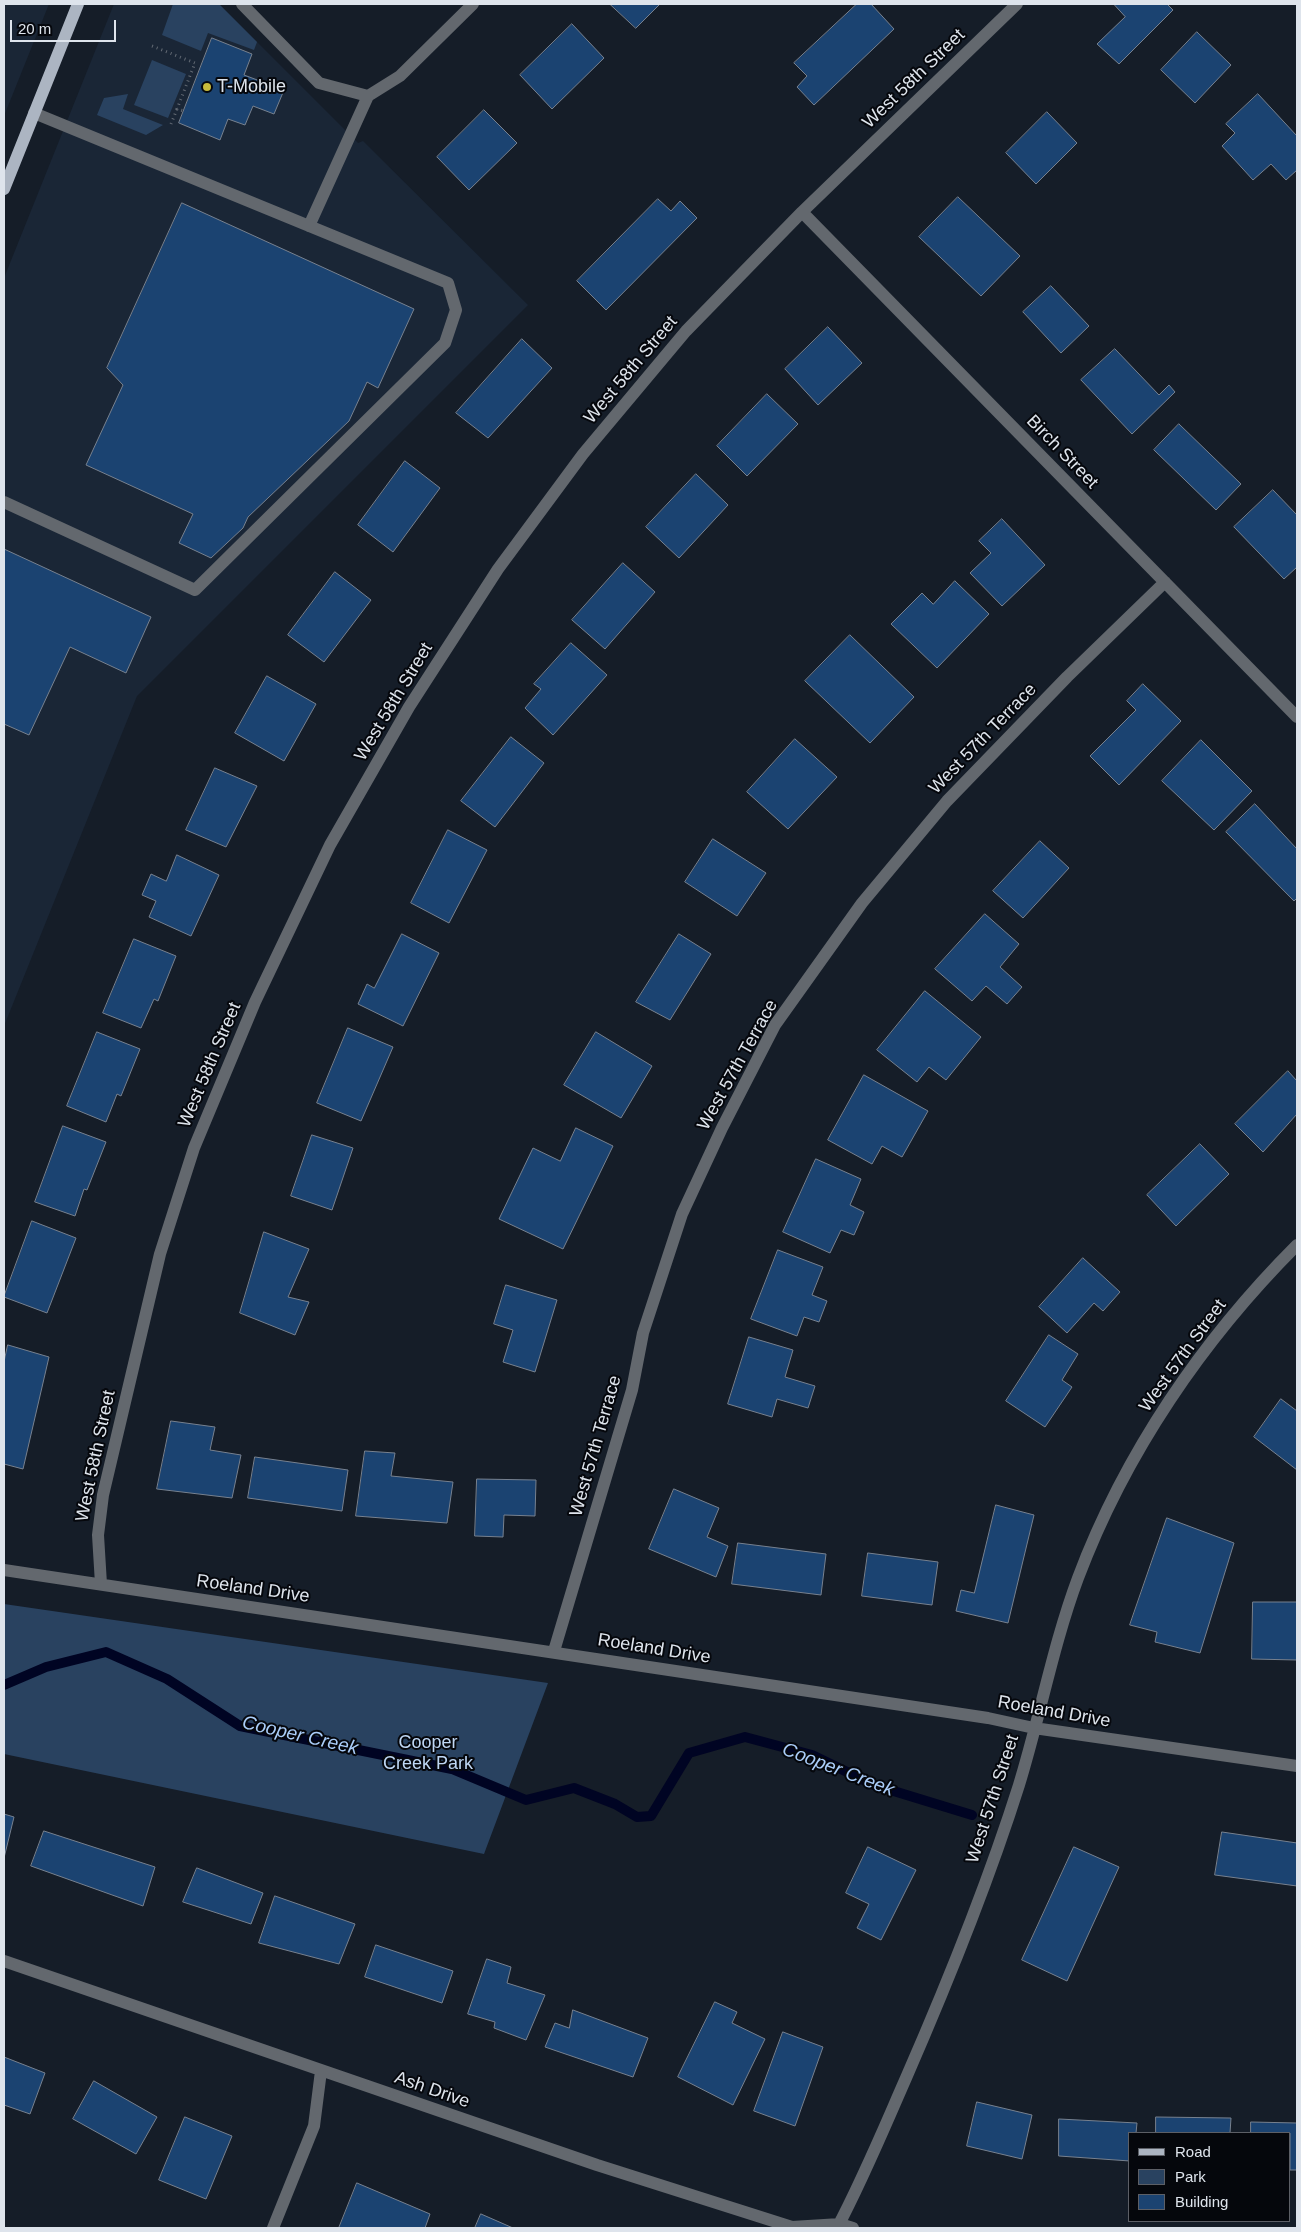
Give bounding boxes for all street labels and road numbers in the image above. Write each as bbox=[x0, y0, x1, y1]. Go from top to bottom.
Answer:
street label: West 58th Street bbox=[858, 25, 970, 133]
street label: West 58th Street bbox=[580, 312, 682, 428]
street label: Birch Street bbox=[1022, 411, 1102, 493]
street label: West 58th Street bbox=[350, 639, 438, 765]
street label: West 57th Terrace bbox=[925, 679, 1041, 799]
street label: West 57th Terrace bbox=[693, 996, 783, 1134]
street label: West 58th Street bbox=[174, 999, 246, 1131]
street label: West 57th Street bbox=[1135, 1296, 1231, 1416]
street label: West 57th Terrace bbox=[566, 1373, 626, 1519]
street label: West 58th Street bbox=[72, 1388, 120, 1524]
street label: Roeland Drive bbox=[195, 1570, 311, 1608]
street label: Roeland Drive bbox=[596, 1629, 712, 1669]
street label: Roeland Drive bbox=[996, 1691, 1112, 1733]
street label: West 57th Street bbox=[962, 1732, 1024, 1866]
street label: Ash Drive bbox=[392, 2067, 472, 2113]

